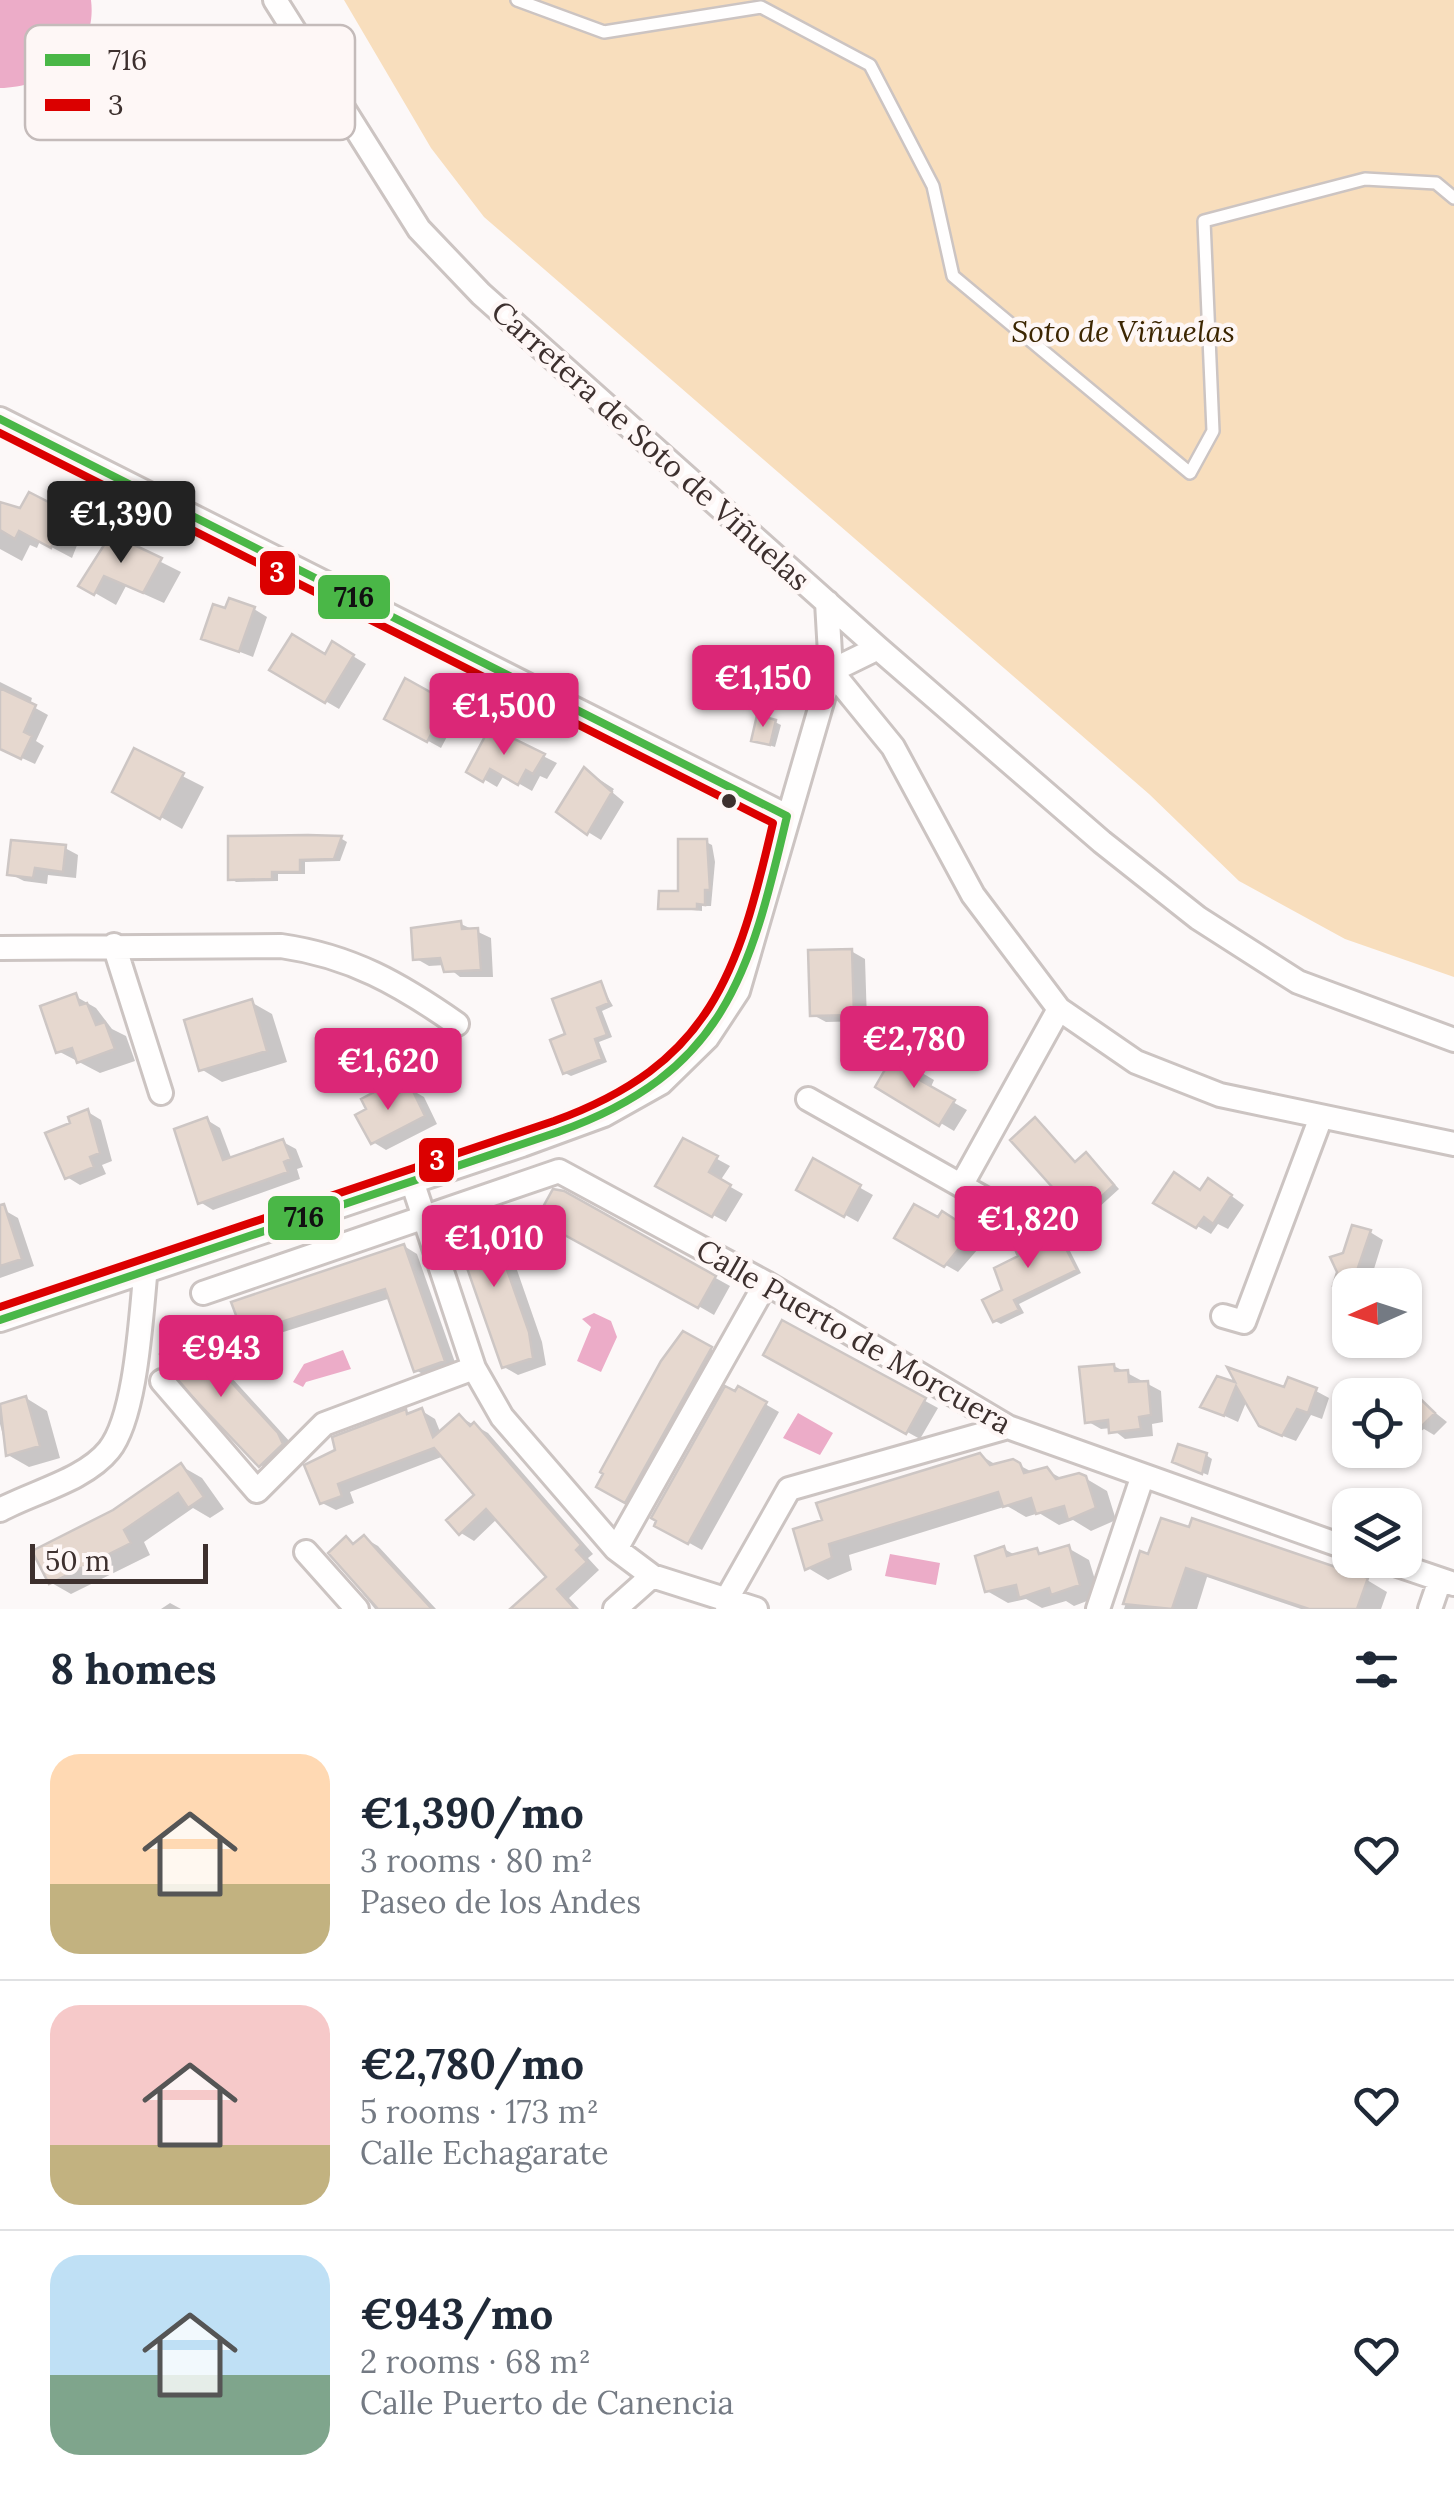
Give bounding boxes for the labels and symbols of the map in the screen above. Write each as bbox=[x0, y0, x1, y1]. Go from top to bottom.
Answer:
legend bbox=[25, 25, 355, 140]
text: 716 bbox=[108, 42, 147, 78]
text: 3 bbox=[108, 87, 124, 123]
street label: Carretera de Soto de Viñuelas bbox=[484, 292, 818, 598]
park label: Soto de Viñuelas bbox=[1011, 312, 1235, 350]
pin: €1,390 bbox=[40, 481, 202, 566]
line badge: 3 bbox=[258, 549, 297, 597]
text: 3 bbox=[269, 554, 285, 590]
line badge: 716 bbox=[316, 573, 392, 621]
text: 716 bbox=[334, 579, 374, 615]
pin: €1,150 bbox=[682, 645, 844, 730]
pin: €1,500 bbox=[423, 673, 585, 758]
unlabelled marker bbox=[719, 791, 739, 811]
pin: €2,780 bbox=[833, 1006, 995, 1091]
pin: €1,620 bbox=[307, 1028, 469, 1113]
line badge: 3 bbox=[417, 1136, 456, 1184]
text: 3 bbox=[429, 1142, 445, 1178]
pin: €1,820 bbox=[947, 1186, 1109, 1271]
line badge: 716 bbox=[266, 1194, 342, 1242]
text: 716 bbox=[284, 1199, 324, 1235]
pin: €1,010 bbox=[413, 1205, 575, 1290]
street label: Calle Puerto de Morcuera bbox=[690, 1230, 1018, 1442]
north arrow bbox=[1332, 1268, 1422, 1358]
pin: €943 bbox=[162, 1315, 280, 1400]
scale bar bbox=[30, 1539, 208, 1584]

